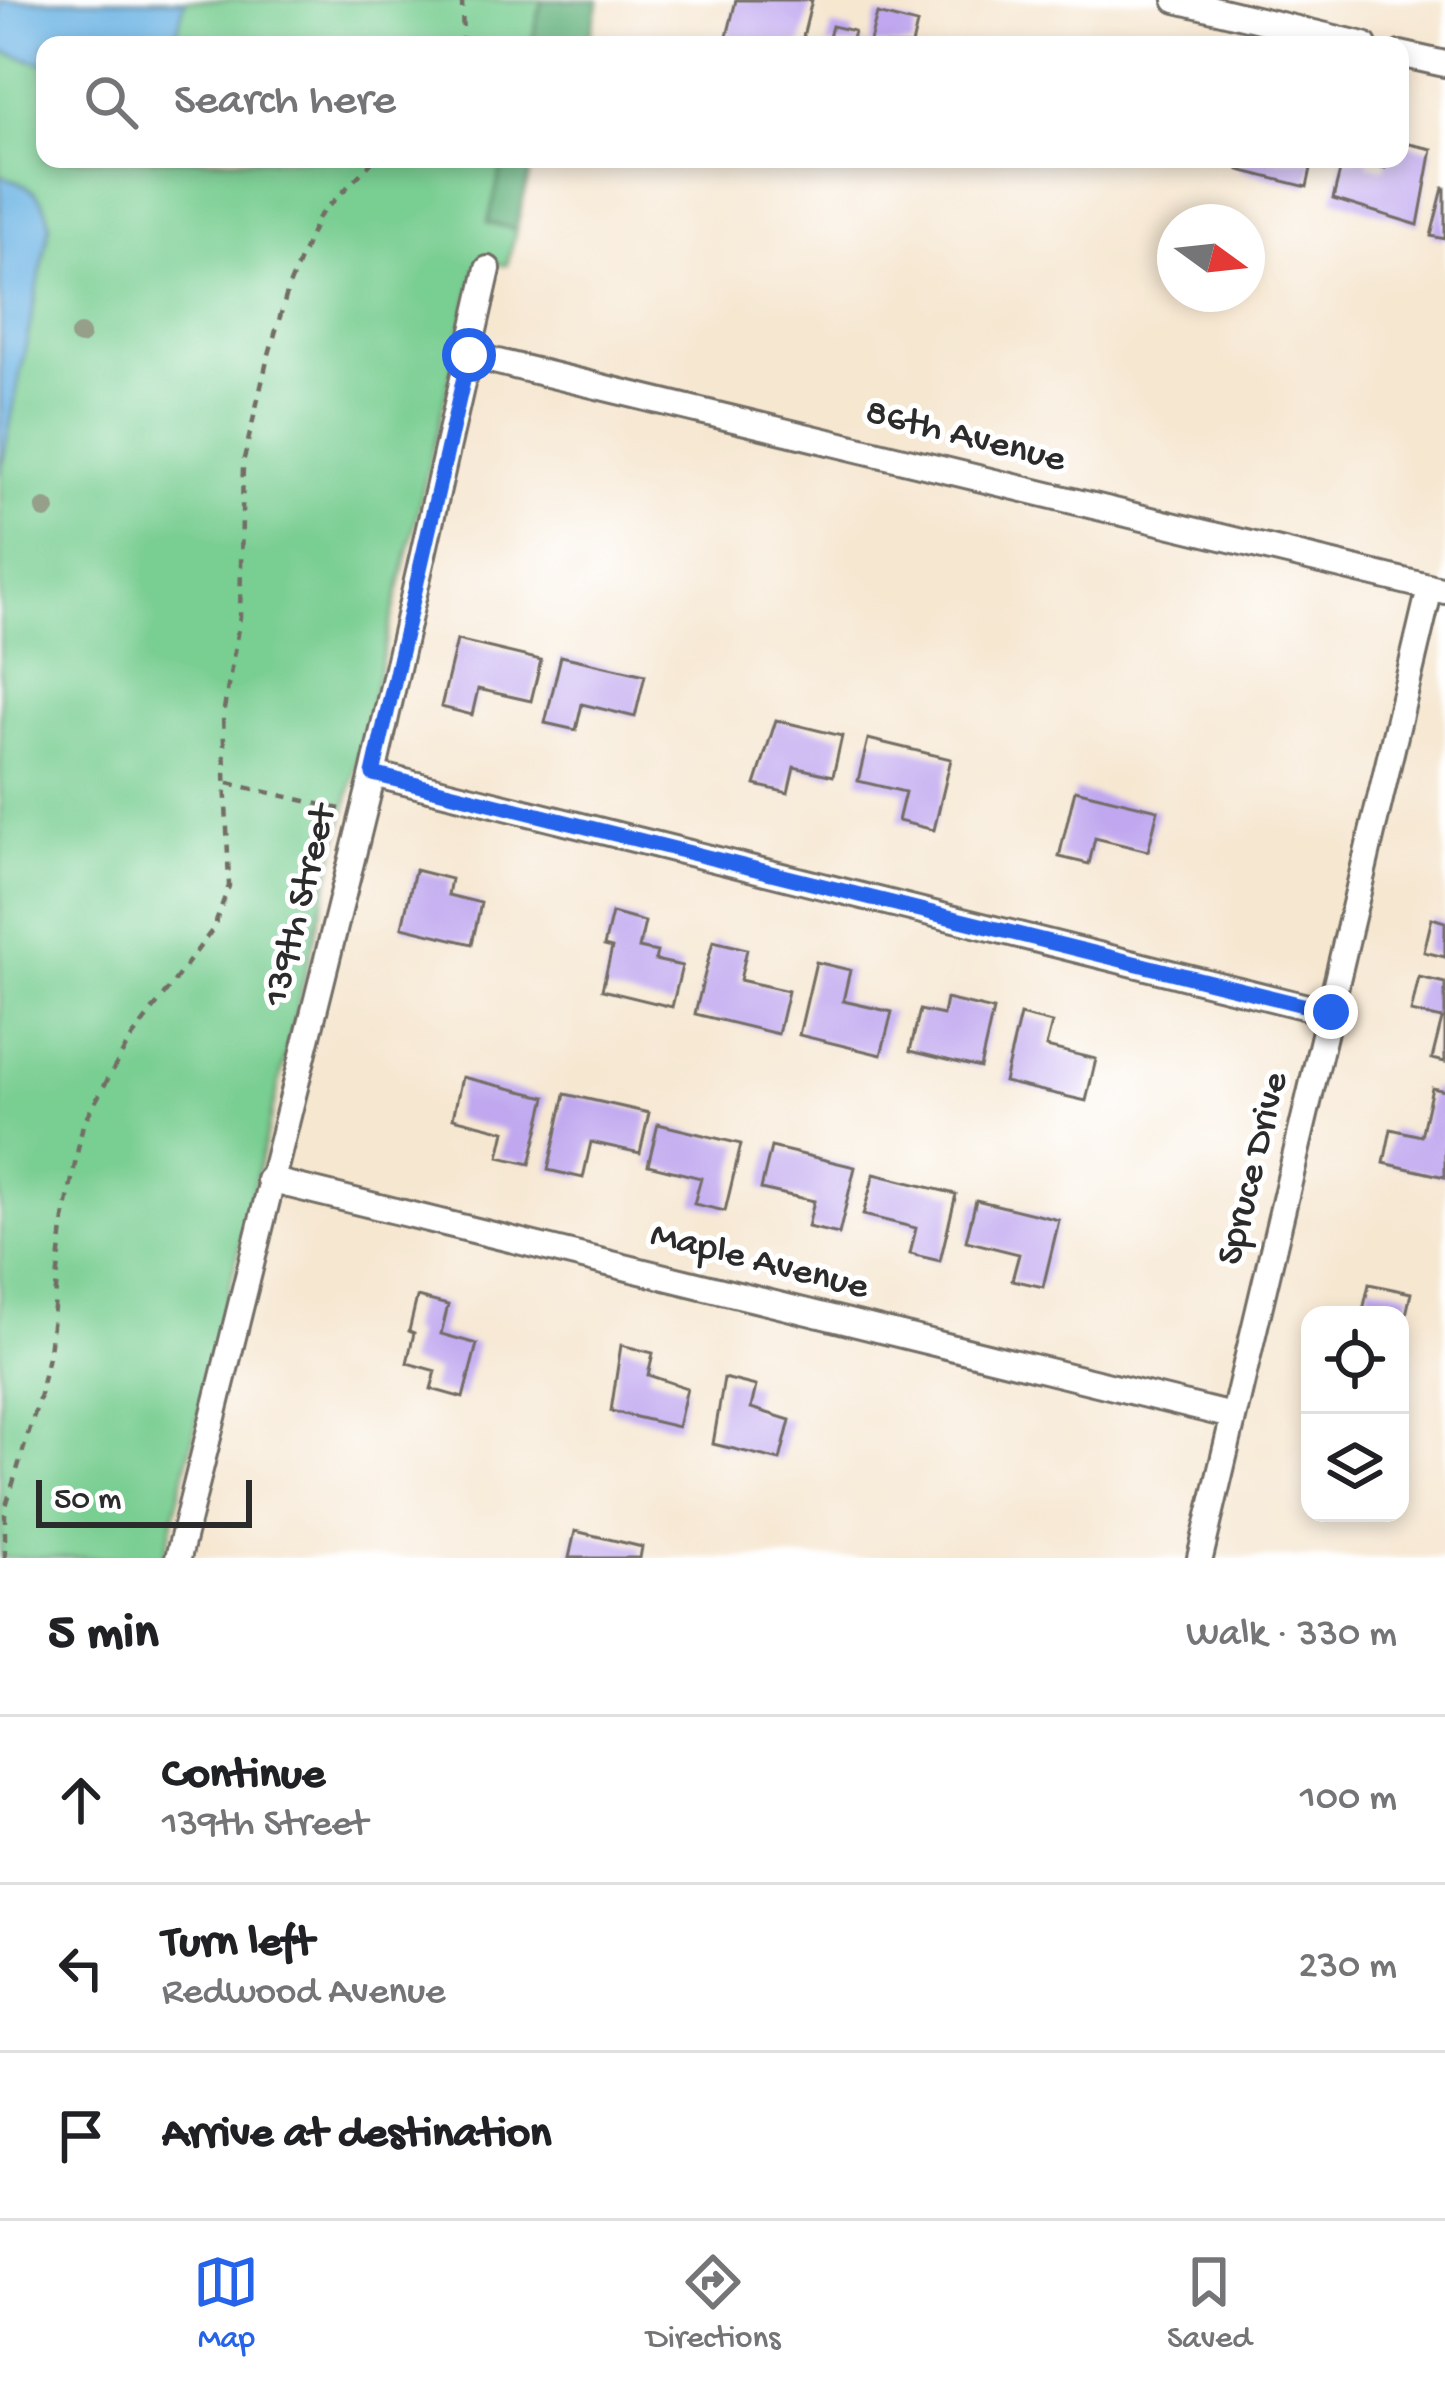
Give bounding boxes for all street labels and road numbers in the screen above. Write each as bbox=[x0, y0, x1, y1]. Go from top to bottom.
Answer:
street label: 86th Avenue bbox=[860, 391, 1071, 485]
street label: 139th Street bbox=[255, 798, 350, 1012]
street label: Spruce Drive bbox=[1209, 1067, 1301, 1270]
street label: Maple Avenue bbox=[645, 1214, 874, 1313]

